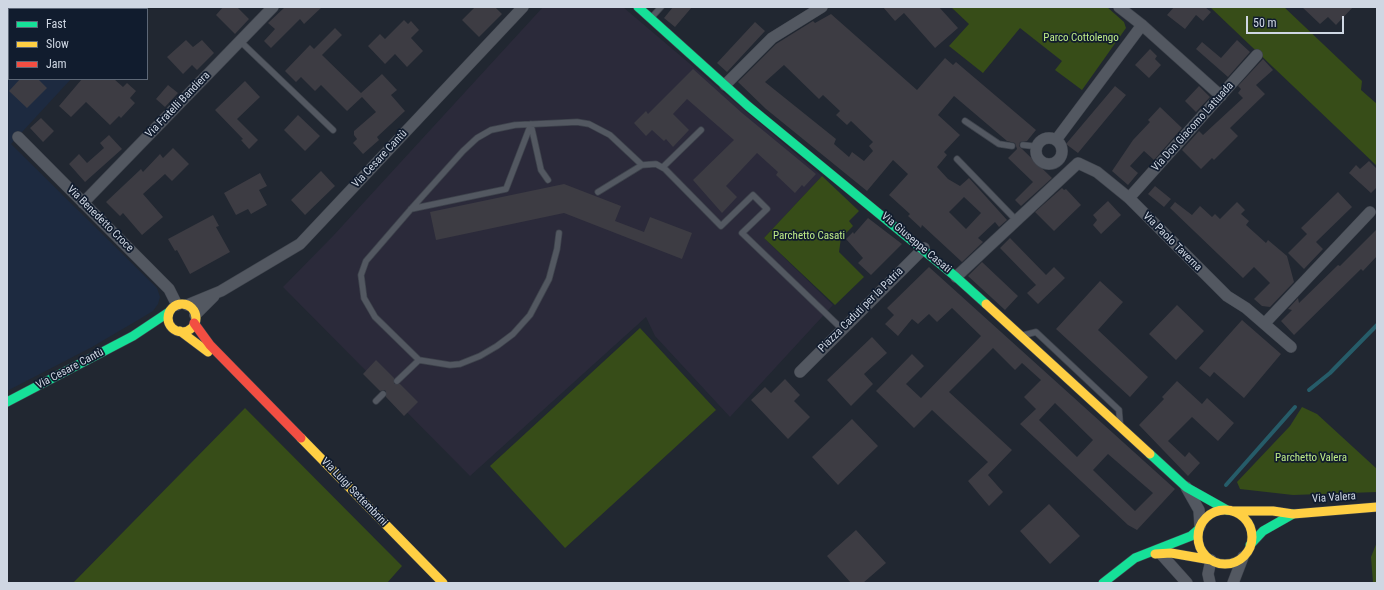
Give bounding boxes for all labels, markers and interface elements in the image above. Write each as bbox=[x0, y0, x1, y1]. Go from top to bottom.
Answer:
legend bbox=[8, 8, 148, 80]
scale bar bbox=[1248, 8, 1346, 34]
text: 50 m bbox=[1253, 16, 1277, 30]
text: Fast bbox=[46, 17, 66, 31]
park label: Parco Cottolengo bbox=[1043, 31, 1119, 45]
text: Slow bbox=[46, 37, 69, 51]
text: Jam bbox=[46, 57, 67, 71]
street label: Via Fratelli Bandiera bbox=[143, 69, 213, 141]
street label: Via Don Giacomo Lattuada bbox=[1149, 80, 1237, 174]
street label: Via Cesare Cantù bbox=[350, 127, 410, 191]
street label: Via Benedetto Croce bbox=[64, 183, 136, 255]
street label: Via Giuseppe Casati bbox=[878, 210, 954, 276]
street label: Via Paolo Taverna bbox=[1140, 210, 1204, 274]
park label: Parchetto Casati bbox=[773, 229, 845, 243]
street label: Piazza Caduti per la Patria bbox=[816, 265, 906, 355]
street label: Via Cesare Cantù bbox=[34, 346, 106, 392]
park label: Parchetto Valera bbox=[1275, 451, 1347, 465]
street label: Via Luigi Settembrini bbox=[318, 455, 390, 529]
street label: Via Valera bbox=[1312, 490, 1356, 506]

